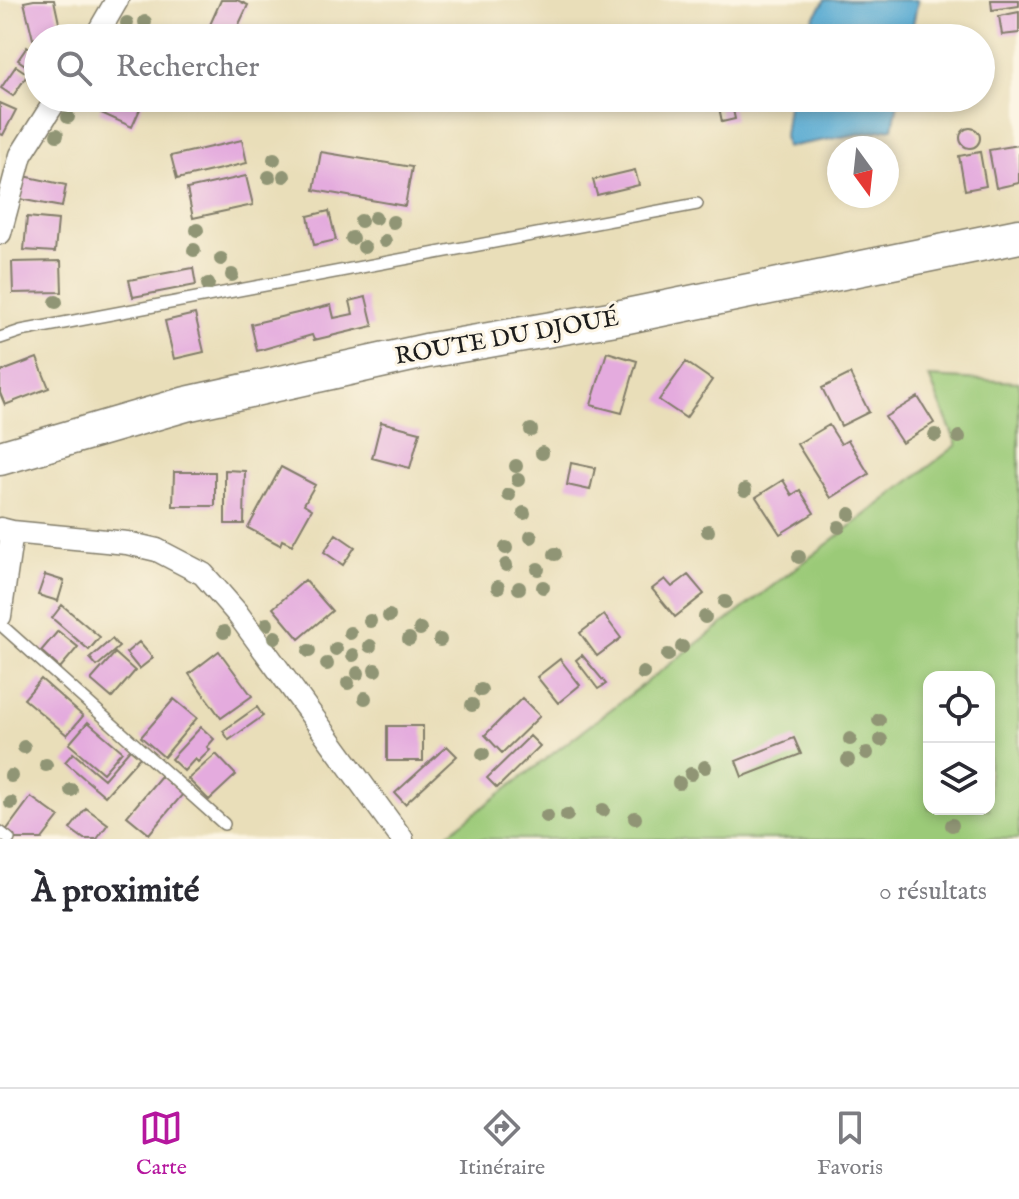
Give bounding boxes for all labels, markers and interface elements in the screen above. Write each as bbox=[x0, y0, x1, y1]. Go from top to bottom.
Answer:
search box bbox=[24, 24, 995, 112]
icon: search bbox=[52, 46, 96, 90]
text: Rechercher bbox=[116, 49, 260, 87]
north arrow bbox=[827, 136, 899, 208]
street label: ROUTE DU DJOUÉ bbox=[393, 303, 621, 373]
map controls bbox=[923, 671, 995, 815]
button: locate bbox=[923, 671, 995, 743]
button: layers bbox=[923, 743, 995, 815]
text: À proximité bbox=[32, 870, 199, 913]
text: 0 résultats bbox=[879, 875, 987, 908]
tab: Carte bbox=[136, 1106, 187, 1182]
tab: Itinéraire bbox=[459, 1106, 545, 1182]
tab: Favoris bbox=[817, 1106, 883, 1182]

